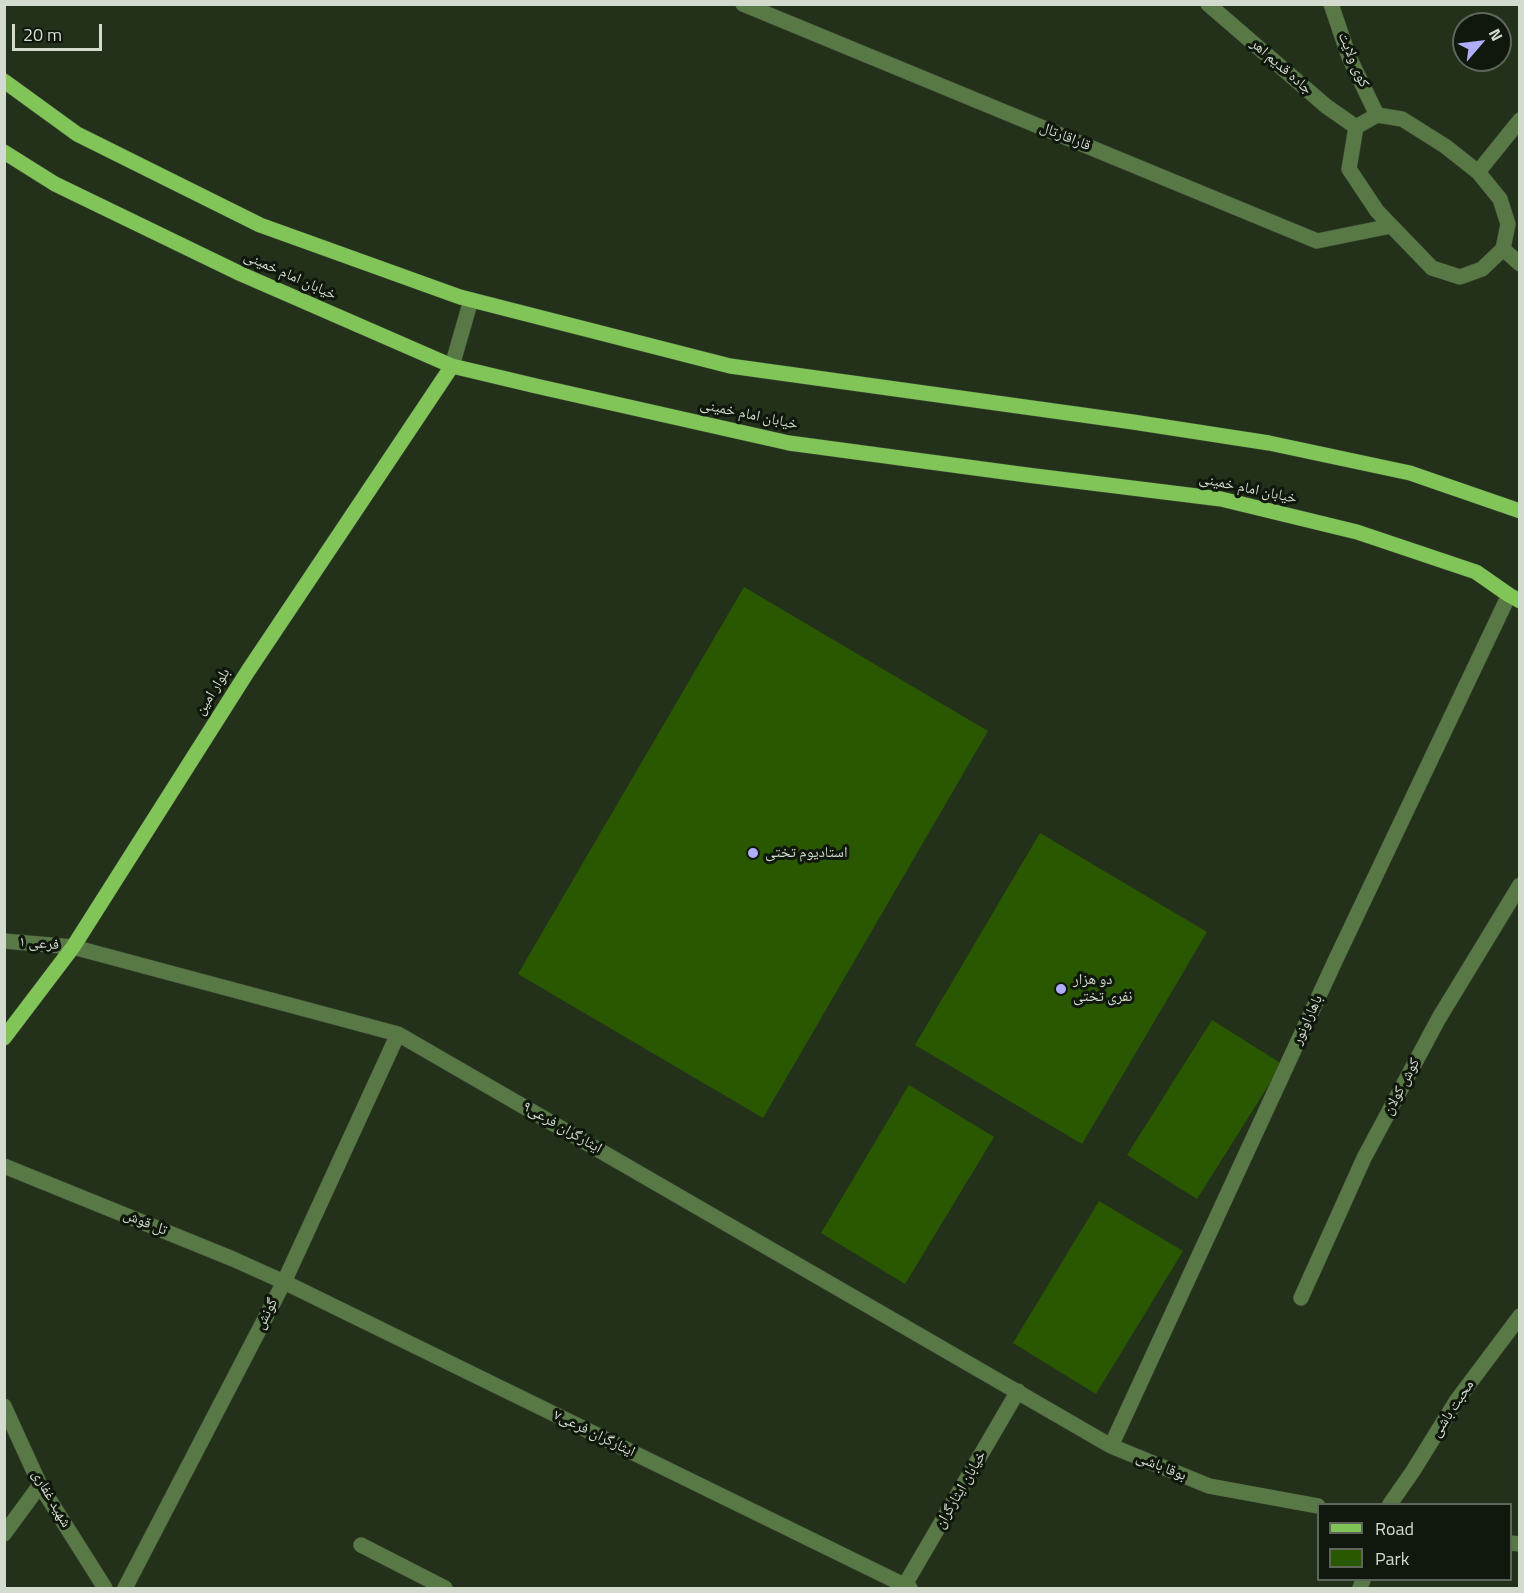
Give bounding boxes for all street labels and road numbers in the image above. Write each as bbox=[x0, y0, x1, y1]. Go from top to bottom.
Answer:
street label: کوی ولایت bbox=[1333, 30, 1373, 90]
street label: جاده قدیم اهر bbox=[1246, 35, 1316, 99]
street label: قاراقارتال bbox=[1037, 119, 1093, 155]
street label: خیابان امام خمینی bbox=[241, 248, 339, 304]
street label: خیابان امام خمینی bbox=[699, 396, 799, 434]
street label: خیابان امام خمینی bbox=[1198, 470, 1298, 508]
street label: بلوار امین bbox=[192, 665, 234, 719]
street label: فرعی ۱ bbox=[18, 933, 60, 955]
street label: باهاراونور bbox=[1289, 992, 1327, 1048]
street label: کوش کولان bbox=[1380, 1056, 1424, 1118]
street label: ایثارگران فرعی۹ bbox=[519, 1098, 605, 1158]
street label: تل قوش bbox=[120, 1206, 170, 1240]
street label: گونش bbox=[252, 1295, 282, 1333]
street label: محبت باشی bbox=[1427, 1377, 1479, 1441]
street label: ایثارگران فرعی۷ bbox=[550, 1406, 638, 1462]
street label: خیابان ایثارگران bbox=[931, 1448, 991, 1532]
street label: بوقا باشی bbox=[1133, 1449, 1189, 1485]
street label: شهید غفاری bbox=[27, 1467, 75, 1531]

